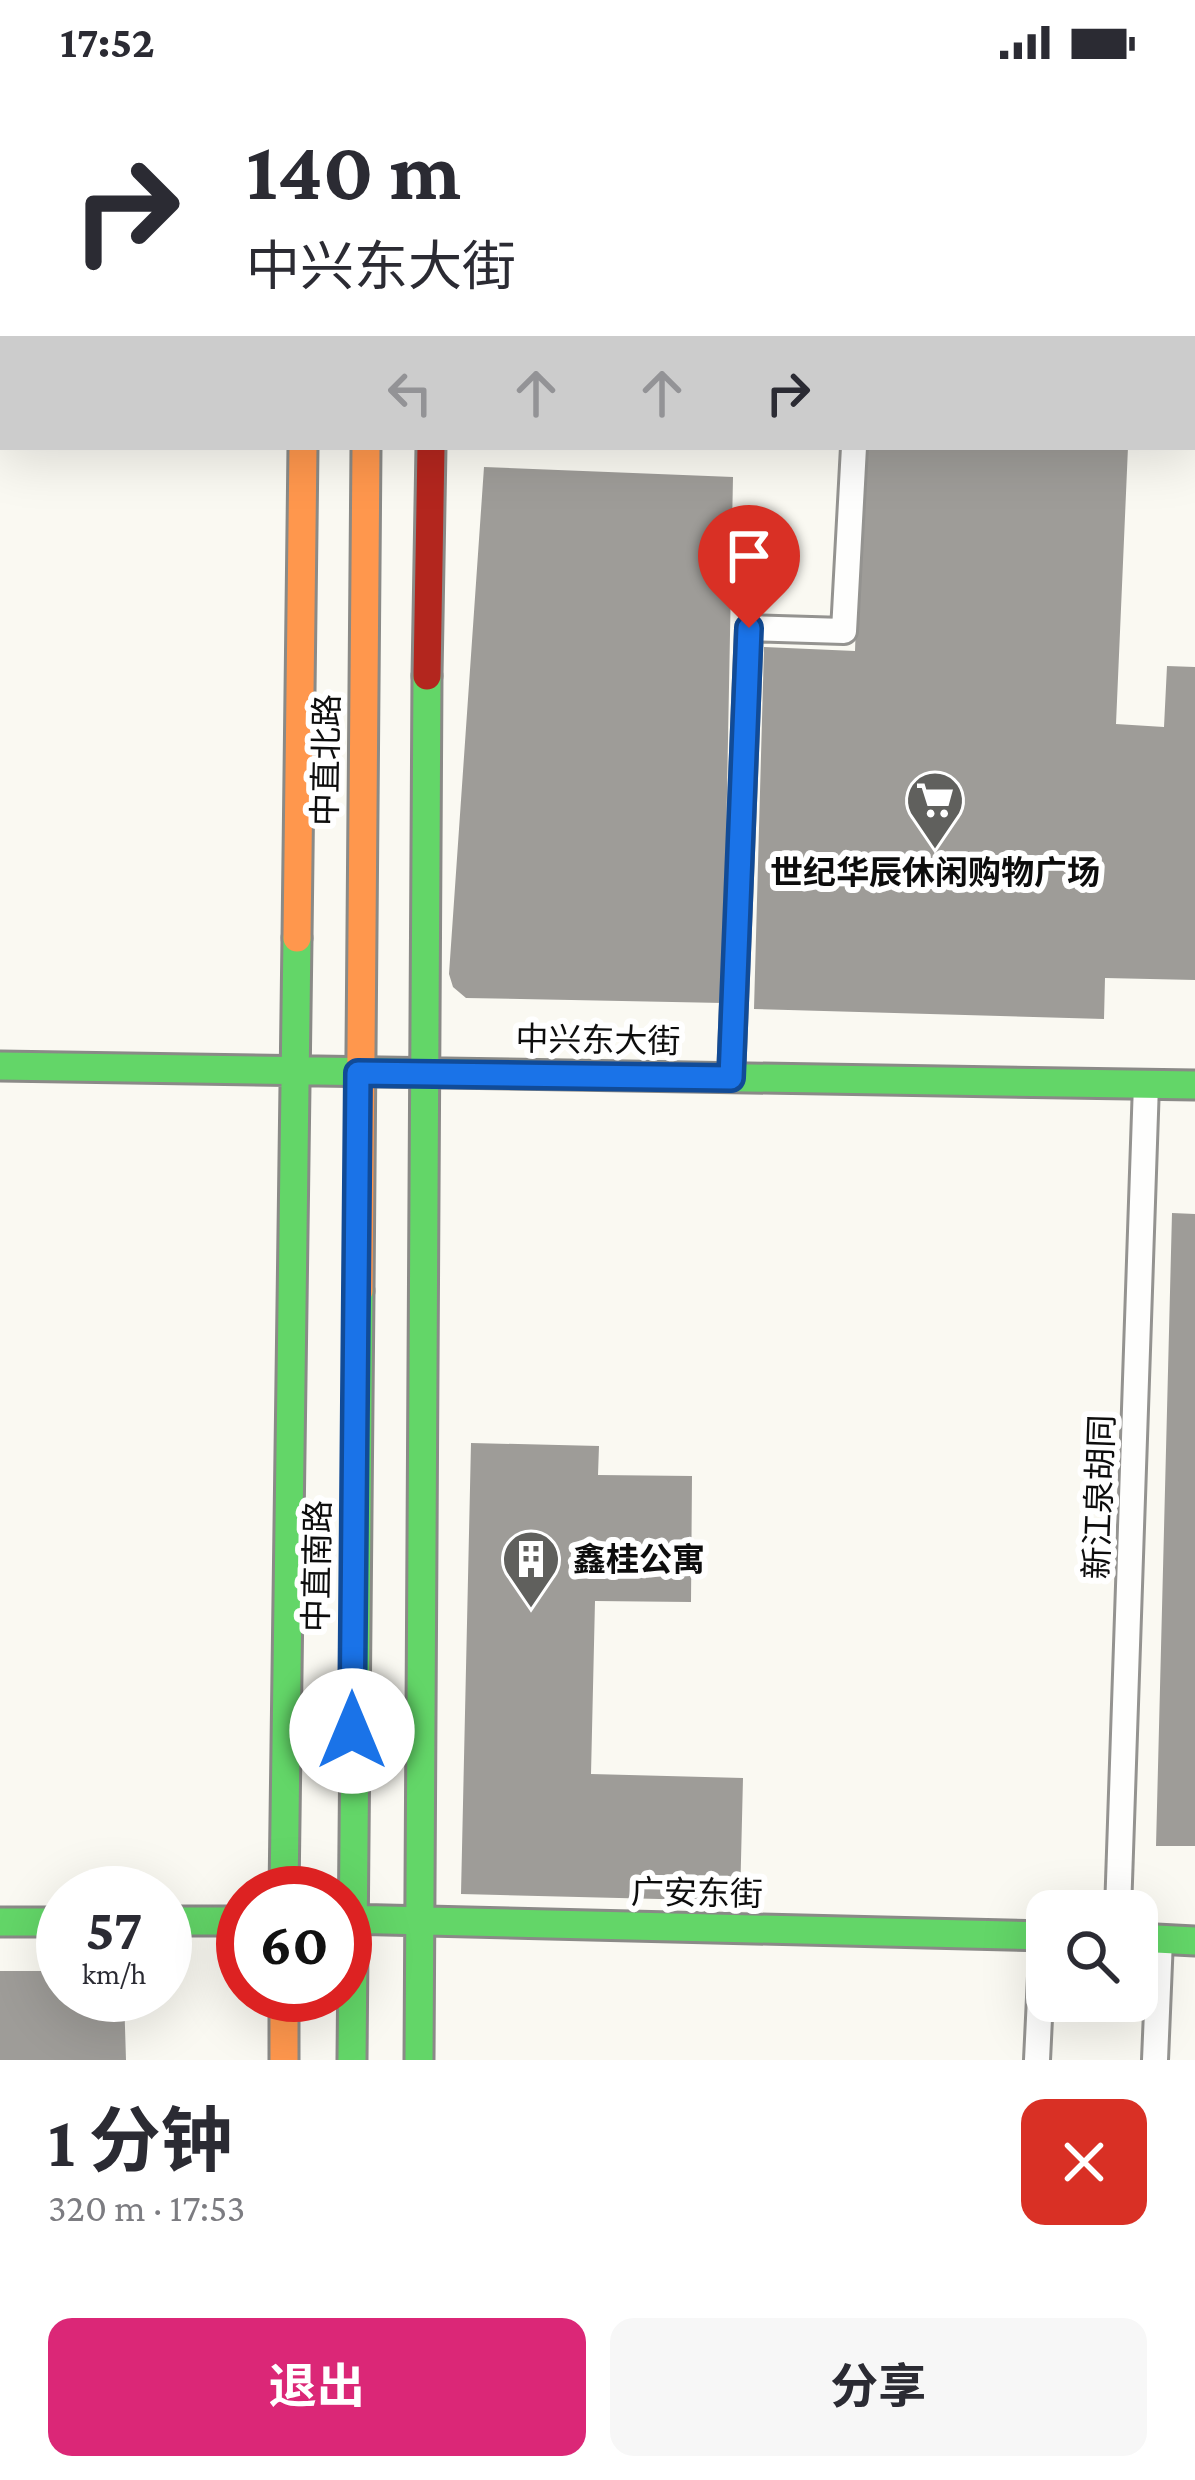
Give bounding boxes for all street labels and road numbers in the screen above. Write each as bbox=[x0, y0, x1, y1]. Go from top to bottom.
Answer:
street label: 中直北路 bbox=[306, 694, 346, 826]
street label: 中兴东大街 bbox=[515, 1020, 681, 1060]
street label: 新江泉胡同 bbox=[1078, 1414, 1120, 1580]
street label: 中直南路 bbox=[297, 1500, 337, 1632]
street label: 广安东街 bbox=[631, 1873, 763, 1913]

